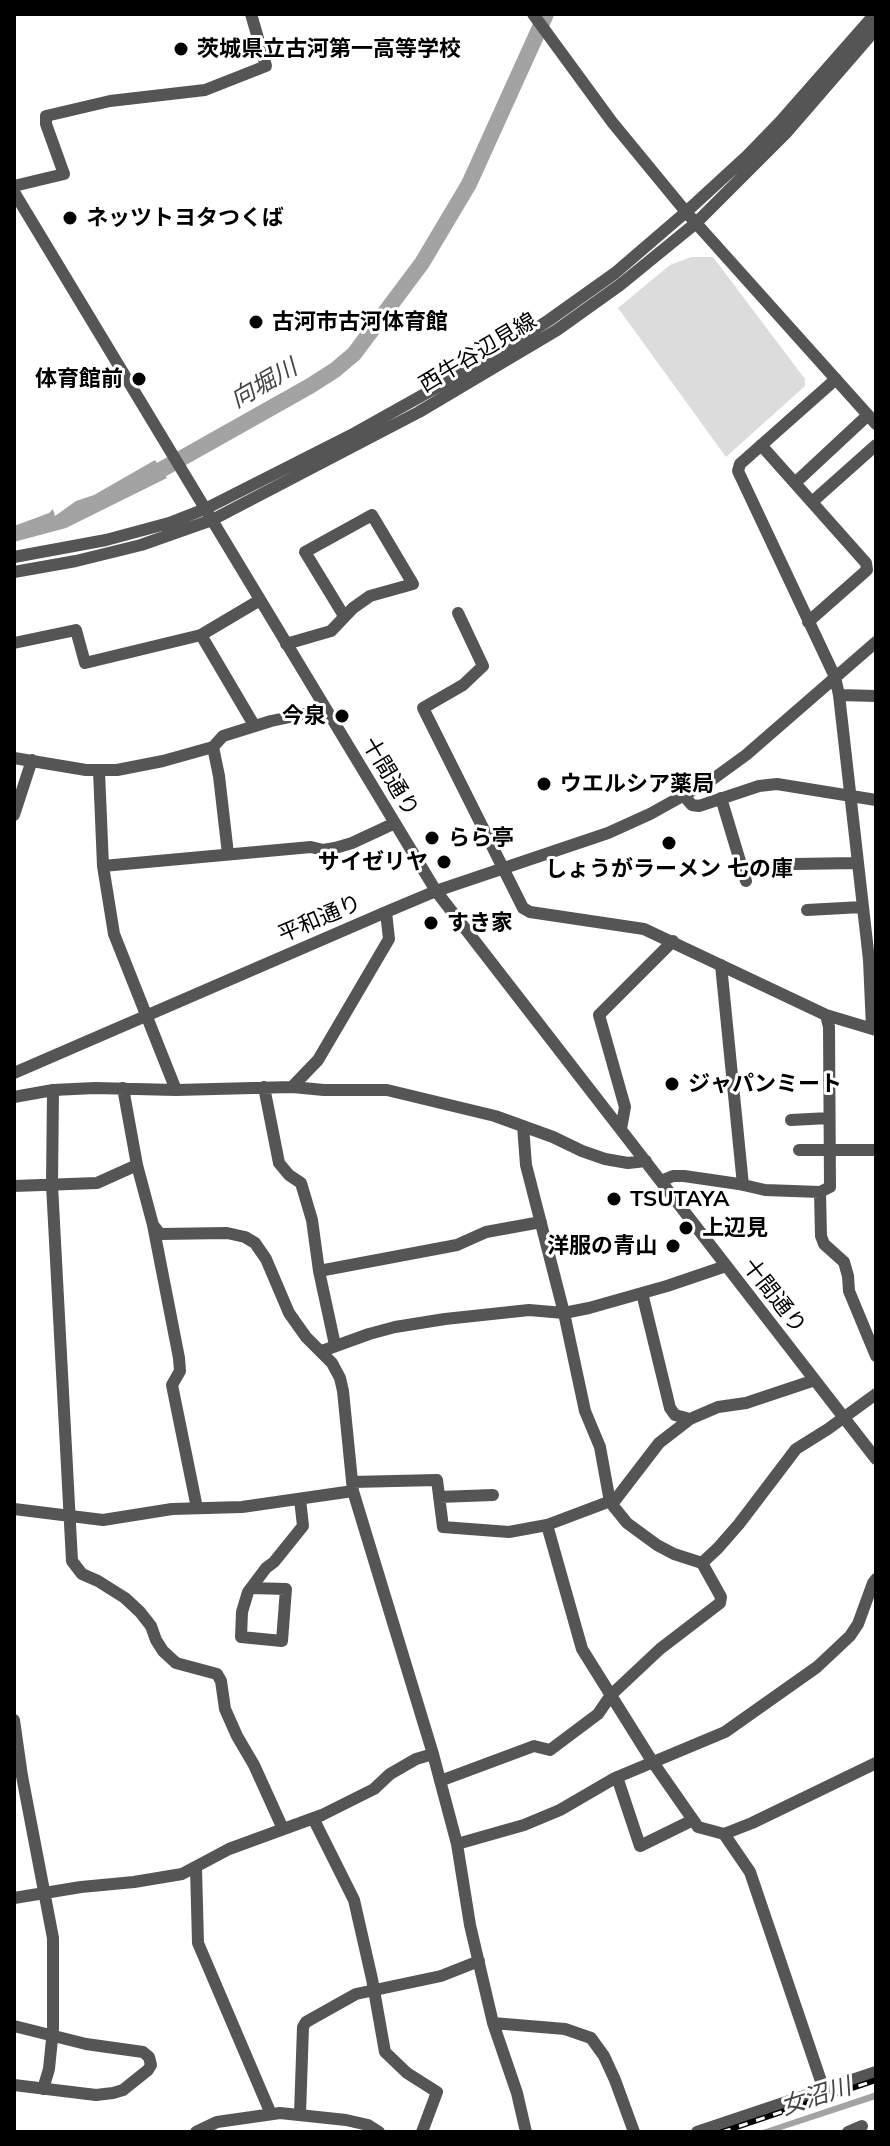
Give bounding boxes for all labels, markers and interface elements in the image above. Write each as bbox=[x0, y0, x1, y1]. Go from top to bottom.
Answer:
place label: 茨城県立古河第一高等学校 bbox=[197, 36, 461, 62]
marker: 茨城県立古河第一高等学校 bbox=[172, 40, 190, 58]
place label: ネッツトヨタつくば bbox=[86, 205, 284, 231]
marker: ネッツトヨタつくば bbox=[61, 209, 79, 227]
street label: 西牛谷辺見線 bbox=[415, 308, 541, 398]
place label: 古河市古河体育館 bbox=[272, 309, 448, 335]
marker: 古河市古河体育館 bbox=[247, 313, 265, 331]
water label: 向堀川 bbox=[226, 354, 302, 414]
place label: 体育館前 bbox=[35, 366, 123, 392]
marker: 体育館前 bbox=[130, 370, 148, 388]
place label: 今泉 bbox=[282, 703, 326, 729]
marker: 今泉 bbox=[333, 707, 351, 725]
street label: 十間通り bbox=[356, 732, 424, 822]
place label: ウエルシア薬局 bbox=[560, 771, 714, 797]
marker: ウエルシア薬局 bbox=[535, 775, 553, 793]
place label: らら亭 bbox=[448, 825, 514, 851]
marker: らら亭 bbox=[423, 829, 441, 847]
marker: しょうがラーメン 七の庫 bbox=[660, 834, 678, 852]
place label: サイゼリヤ bbox=[318, 849, 428, 875]
marker: サイゼリヤ bbox=[435, 853, 453, 871]
place label: しょうがラーメン 七の庫 bbox=[545, 856, 793, 882]
street label: 平和通り bbox=[274, 890, 366, 948]
place label: すき家 bbox=[447, 910, 513, 936]
marker: すき家 bbox=[422, 914, 440, 932]
place label: ジャパンミート bbox=[688, 1071, 842, 1097]
marker: ジャパンミート bbox=[663, 1075, 681, 1093]
place label: TSUTAYA bbox=[630, 1186, 729, 1212]
marker: TSUTAYA bbox=[605, 1190, 623, 1208]
place label: 上辺見 bbox=[702, 1215, 768, 1241]
marker: 上辺見 bbox=[677, 1219, 695, 1237]
place label: 洋服の青山 bbox=[547, 1233, 657, 1259]
marker: 洋服の青山 bbox=[664, 1237, 682, 1255]
street label: 十間通り bbox=[737, 1253, 811, 1339]
water label: 女沼川 bbox=[777, 2072, 855, 2122]

